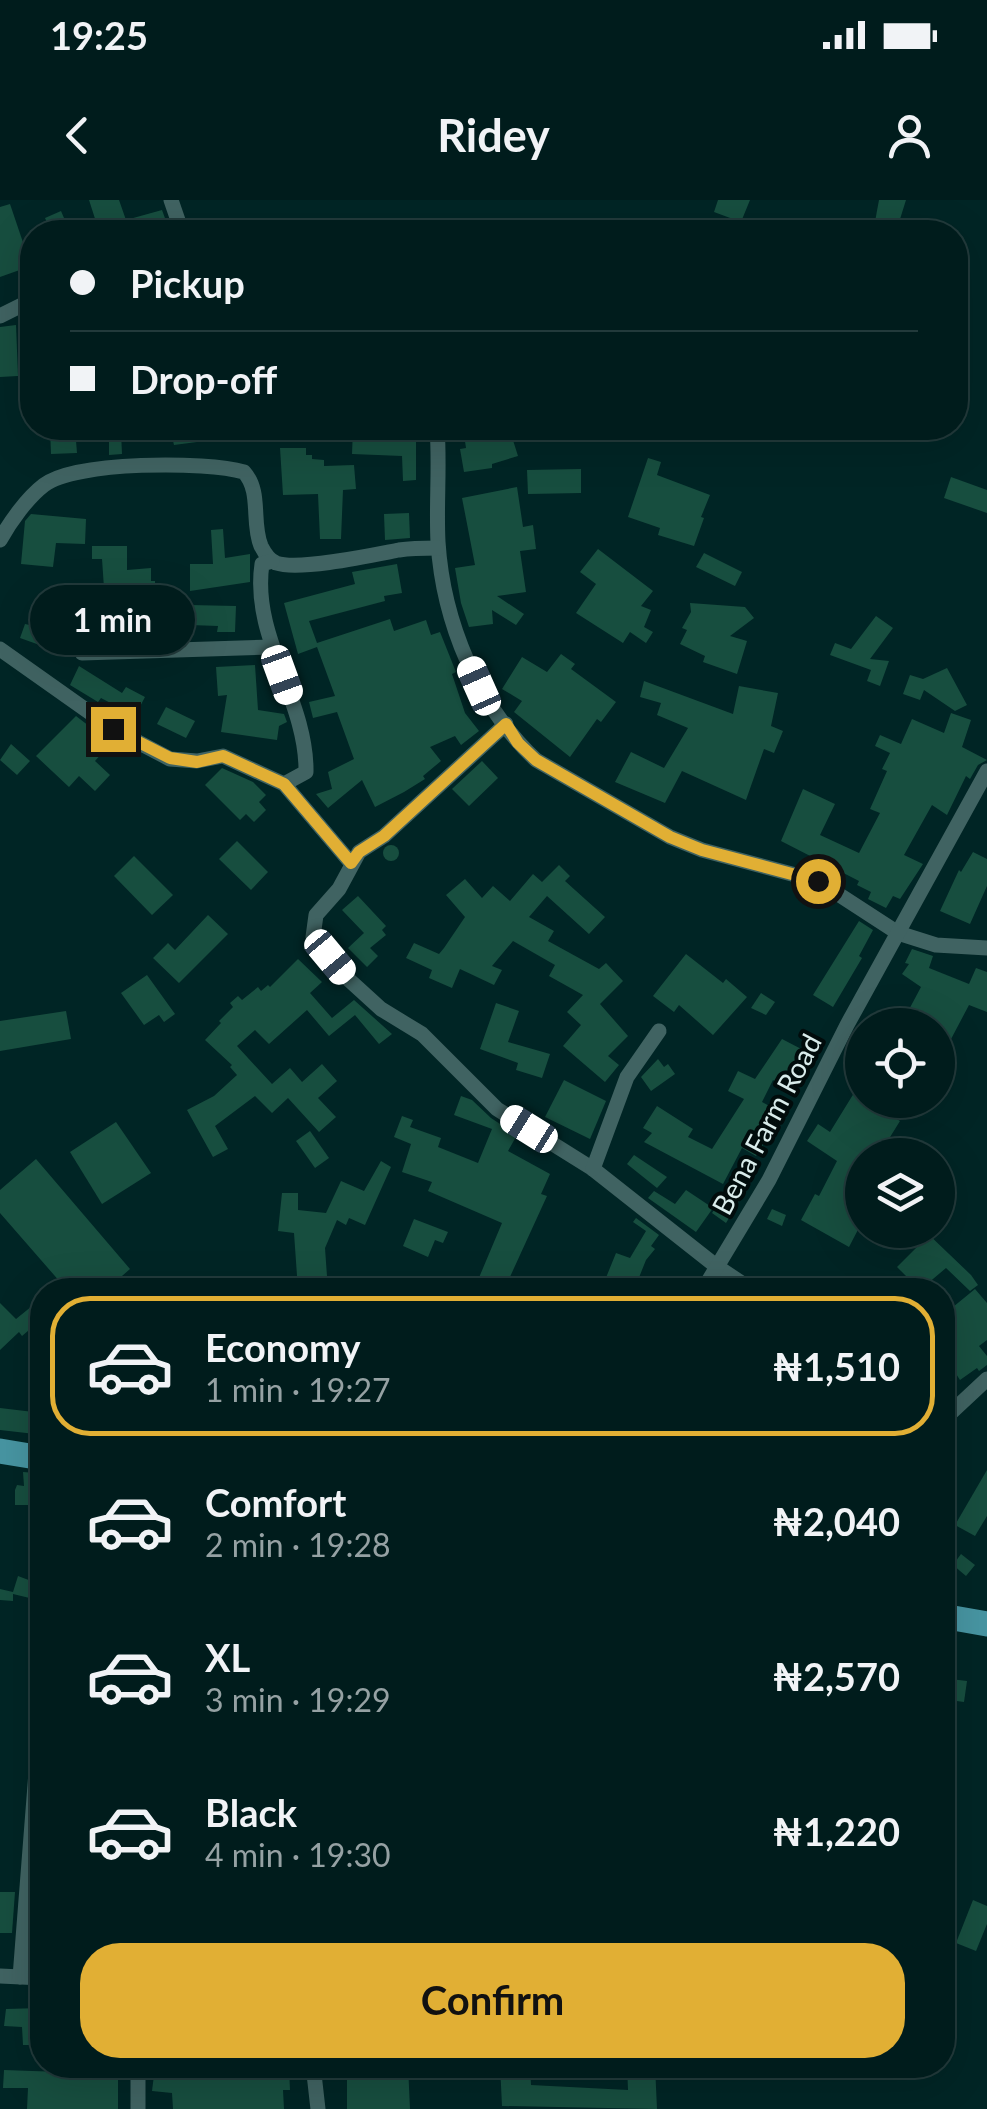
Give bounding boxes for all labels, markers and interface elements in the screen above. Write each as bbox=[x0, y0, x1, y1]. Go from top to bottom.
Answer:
text: 19:25 bbox=[50, 12, 148, 58]
icon: back bbox=[50, 108, 105, 163]
text: Ridey bbox=[437, 108, 550, 162]
icon: person bbox=[882, 108, 937, 163]
text: Pickup bbox=[130, 260, 245, 306]
text: Drop-off bbox=[130, 356, 277, 402]
callout: 1 min bbox=[31, 584, 196, 654]
text: 1 min bbox=[73, 600, 152, 639]
car bbox=[258, 642, 306, 708]
car bbox=[453, 652, 505, 720]
route end bbox=[91, 707, 136, 752]
route start bbox=[796, 859, 841, 904]
car bbox=[299, 924, 361, 990]
map controls bbox=[845, 1008, 955, 1248]
button: locate bbox=[845, 1008, 955, 1118]
street label: Bena Farm Road bbox=[704, 1028, 828, 1220]
car bbox=[496, 1100, 562, 1158]
button: layers bbox=[845, 1138, 955, 1248]
icon: car bbox=[85, 1321, 175, 1411]
text: Economy bbox=[205, 1324, 360, 1370]
text: ₦1,510 bbox=[773, 1343, 900, 1389]
text: 1 min · 19:27 bbox=[205, 1370, 391, 1409]
icon: car bbox=[85, 1476, 175, 1566]
text: Comfort bbox=[205, 1479, 346, 1525]
text: ₦2,040 bbox=[773, 1498, 900, 1544]
text: 2 min · 19:28 bbox=[205, 1525, 391, 1564]
icon: car bbox=[85, 1631, 175, 1721]
text: XL bbox=[205, 1634, 250, 1680]
text: ₦2,570 bbox=[773, 1653, 900, 1699]
text: 3 min · 19:29 bbox=[205, 1680, 391, 1719]
icon: car bbox=[85, 1786, 175, 1876]
text: Black bbox=[205, 1789, 297, 1835]
text: ₦1,220 bbox=[773, 1808, 900, 1854]
text: 4 min · 19:30 bbox=[205, 1835, 391, 1874]
button: Confirm bbox=[80, 1943, 905, 2058]

